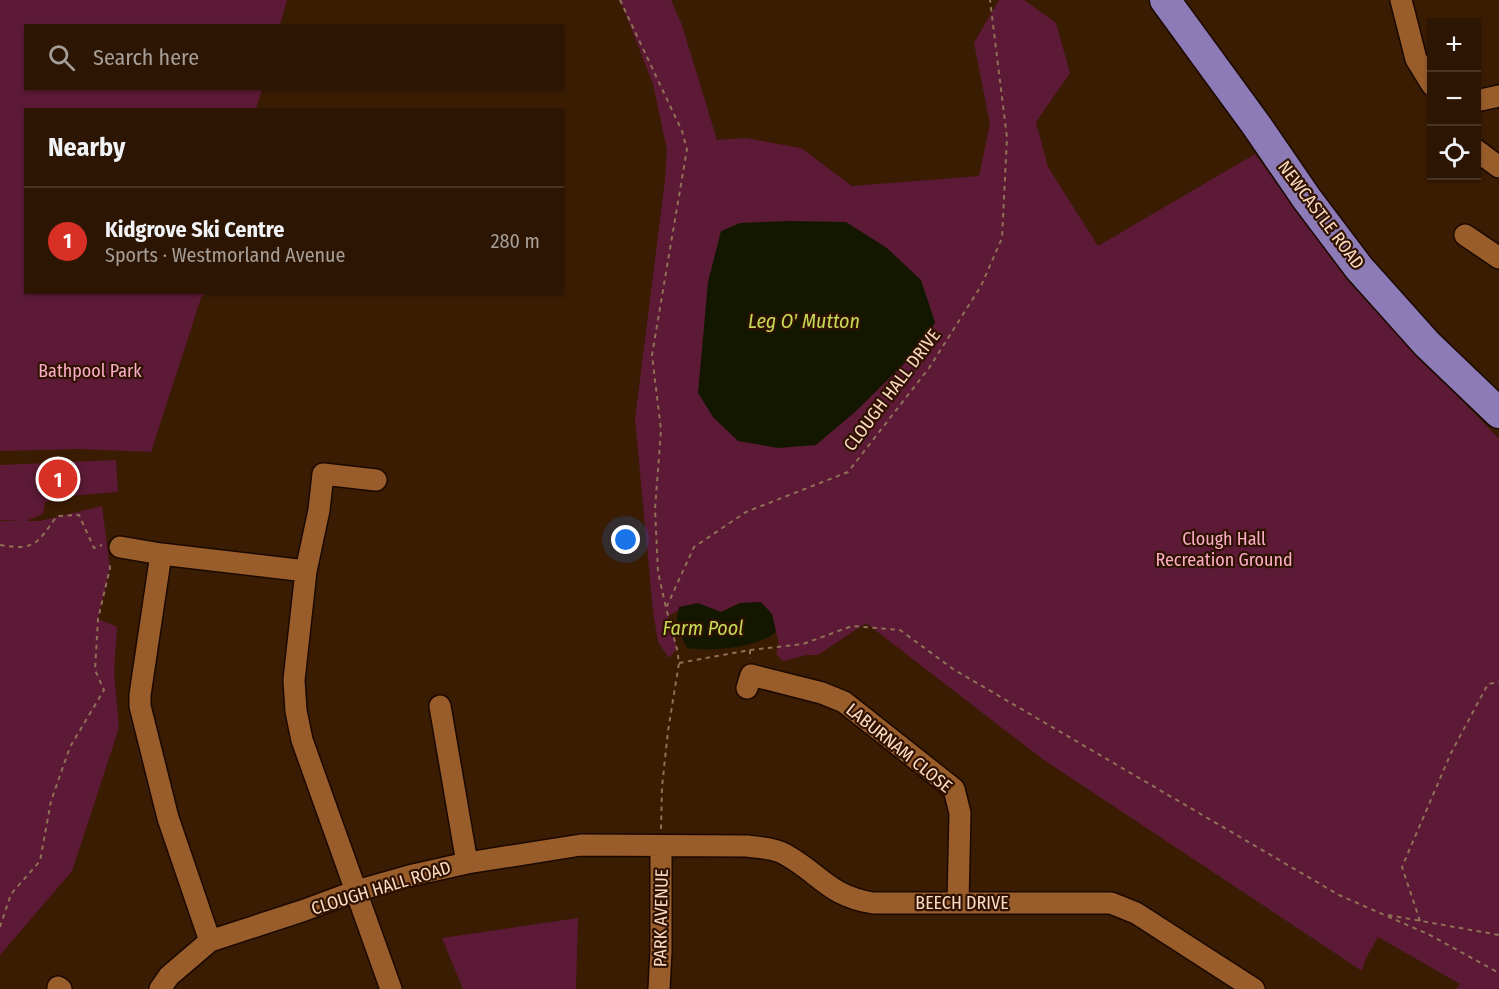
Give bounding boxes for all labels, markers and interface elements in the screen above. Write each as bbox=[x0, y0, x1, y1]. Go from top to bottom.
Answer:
map controls bbox=[1427, 18, 1481, 180]
button: + bbox=[1427, 18, 1481, 72]
search box bbox=[24, 24, 564, 90]
icon: search bbox=[45, 41, 78, 74]
text: Search here bbox=[93, 44, 199, 71]
button: − bbox=[1427, 72, 1481, 126]
button: locate bbox=[1427, 126, 1481, 180]
text: Nearby bbox=[48, 132, 125, 163]
street label: NEWCASTLE ROAD bbox=[1273, 157, 1369, 273]
text: Kidgrove Ski Centre bbox=[105, 216, 284, 243]
text: 1 bbox=[63, 229, 72, 253]
text: 280 m bbox=[491, 229, 540, 253]
text: Sports · Westmorland Avenue bbox=[105, 243, 345, 267]
water label: Leg O' Mutton bbox=[748, 309, 860, 333]
street label: CLOUGH HALL DRIVE bbox=[839, 325, 945, 455]
park label: Bathpool Park bbox=[38, 360, 142, 382]
pin: 1 bbox=[38, 456, 78, 502]
your location bbox=[611, 525, 640, 554]
park label: Clough Hall Recreation Ground bbox=[1155, 528, 1293, 571]
water label: Farm Pool bbox=[662, 616, 744, 640]
street label: LABURNAM CLOSE bbox=[842, 699, 956, 797]
street label: CLOUGH HALL ROAD bbox=[308, 856, 454, 920]
street label: PARK AVENUE bbox=[649, 869, 673, 967]
street label: BEECH DRIVE bbox=[915, 892, 1009, 914]

